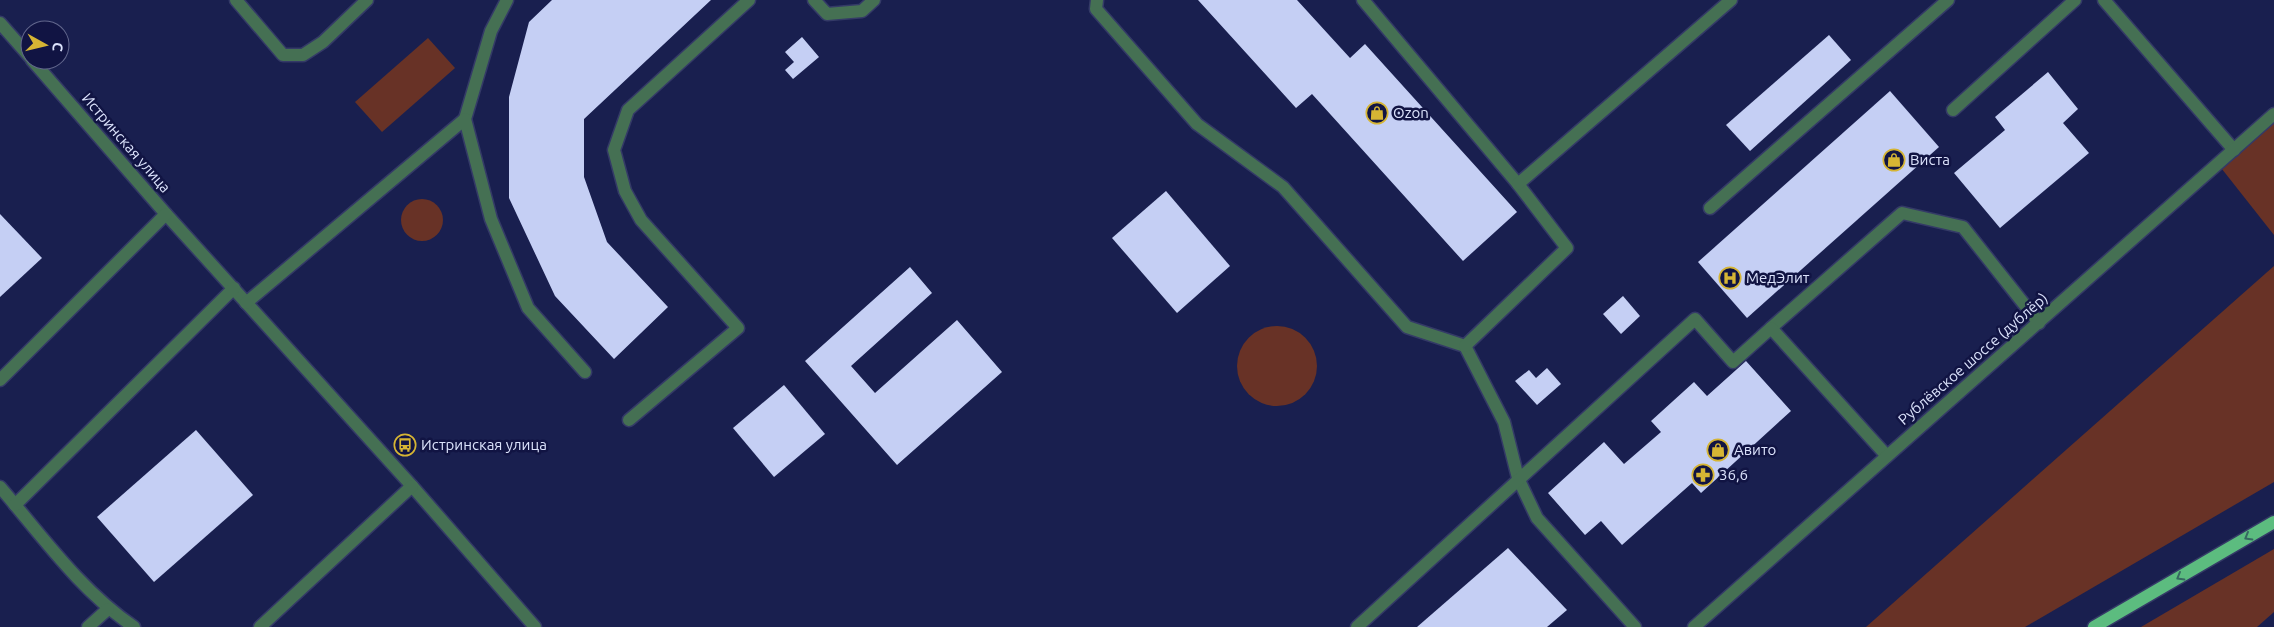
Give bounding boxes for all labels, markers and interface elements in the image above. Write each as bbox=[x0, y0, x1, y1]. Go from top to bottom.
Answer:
north arrow bbox=[20, 20, 70, 70]
text: С bbox=[49, 41, 66, 52]
street label: Истринская улица bbox=[79, 90, 174, 196]
shop icon: Ozon bbox=[1365, 101, 1389, 125]
place label: Ozon bbox=[1393, 104, 1429, 121]
shop icon: Виста bbox=[1882, 148, 1906, 172]
place label: Виста bbox=[1910, 151, 1950, 168]
hospital icon: МедЭлит bbox=[1718, 266, 1742, 290]
place label: МедЭлит bbox=[1746, 269, 1810, 286]
street label: Рублёвское шоссе (дублёр) bbox=[1895, 289, 2051, 428]
bus stop icon: Истринская улица bbox=[393, 433, 417, 457]
place label: Истринская улица bbox=[421, 436, 547, 453]
shop icon: Авито bbox=[1706, 438, 1730, 462]
place label: Авито bbox=[1734, 441, 1776, 458]
pharmacy icon: 36,6 bbox=[1691, 463, 1715, 487]
place label: 36,6 bbox=[1719, 466, 1748, 483]
one-way arrow bbox=[2245, 531, 2254, 541]
one-way arrow bbox=[2177, 570, 2186, 580]

